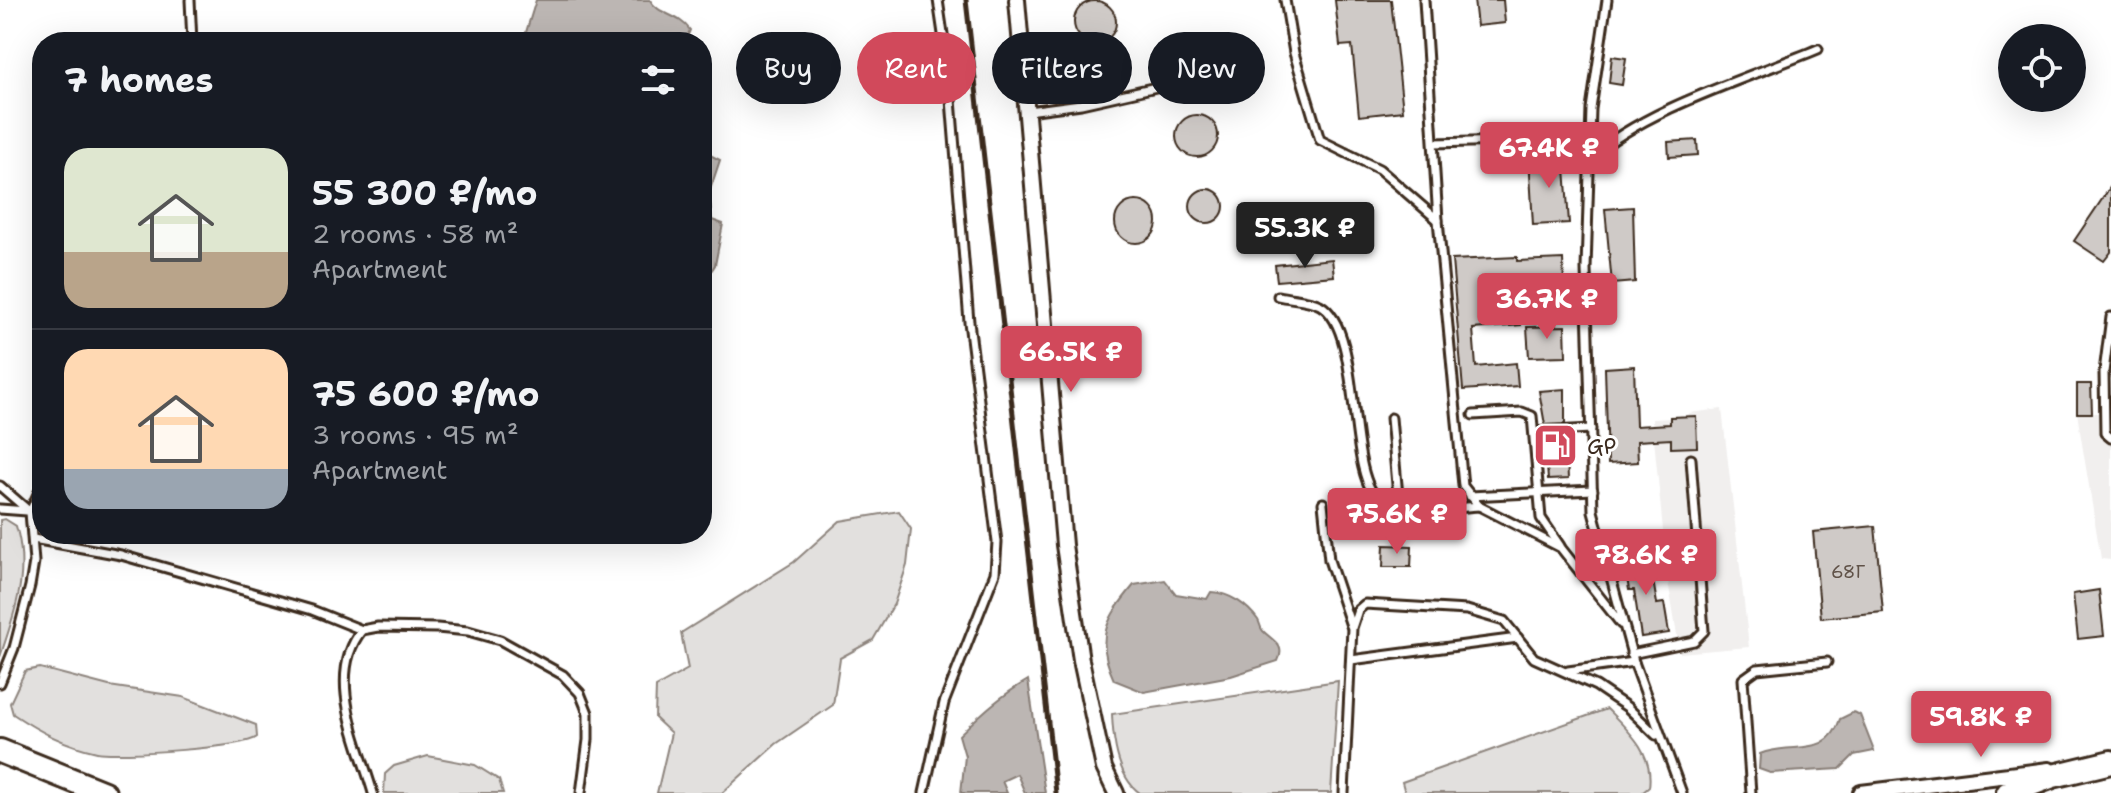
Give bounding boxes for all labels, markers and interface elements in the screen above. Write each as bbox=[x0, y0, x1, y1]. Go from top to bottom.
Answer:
map controls bbox=[1998, 24, 2086, 112]
button: locate bbox=[1998, 24, 2086, 112]
chip: Buy bbox=[736, 32, 841, 104]
chip: Rent bbox=[857, 32, 976, 104]
chip: Filters bbox=[992, 32, 1132, 104]
chip: New bbox=[1148, 32, 1265, 104]
text: 7 homes bbox=[64, 57, 213, 103]
icon: filters bbox=[636, 58, 680, 102]
pin: 67.4K ₽ bbox=[1475, 122, 1623, 190]
text: 67.4K ₽ bbox=[1498, 130, 1600, 165]
text: 55 300 ₽/mo bbox=[312, 170, 538, 216]
icon: home bbox=[128, 180, 224, 276]
pin: 55.3K ₽ bbox=[1231, 202, 1379, 270]
text: 55.3K ₽ bbox=[1254, 210, 1356, 245]
text: 2 rooms · 58 m² bbox=[312, 216, 518, 251]
text: Apartment bbox=[312, 251, 448, 286]
pin: 36.7K ₽ bbox=[1473, 273, 1621, 341]
text: 36.7K ₽ bbox=[1495, 281, 1599, 316]
pin: 66.5K ₽ bbox=[997, 326, 1145, 394]
text: 66.5K ₽ bbox=[1019, 334, 1123, 369]
text: 75 600 ₽/mo bbox=[312, 371, 540, 417]
icon: home bbox=[128, 381, 224, 477]
text: 3 rooms · 95 m² bbox=[312, 417, 519, 452]
fuel station icon: GP bbox=[1532, 422, 1580, 470]
place label: GP bbox=[1587, 432, 1616, 461]
text: Apartment bbox=[312, 452, 448, 487]
pin: 75.6K ₽ bbox=[1323, 488, 1471, 556]
text: 75.6K ₽ bbox=[1346, 496, 1448, 531]
pin: 78.6K ₽ bbox=[1572, 529, 1720, 597]
text: 78.6K ₽ bbox=[1593, 537, 1699, 572]
house number: 68Г bbox=[1831, 560, 1865, 584]
pin: 59.8K ₽ bbox=[1907, 691, 2055, 759]
text: 59.8K ₽ bbox=[1929, 699, 2033, 734]

